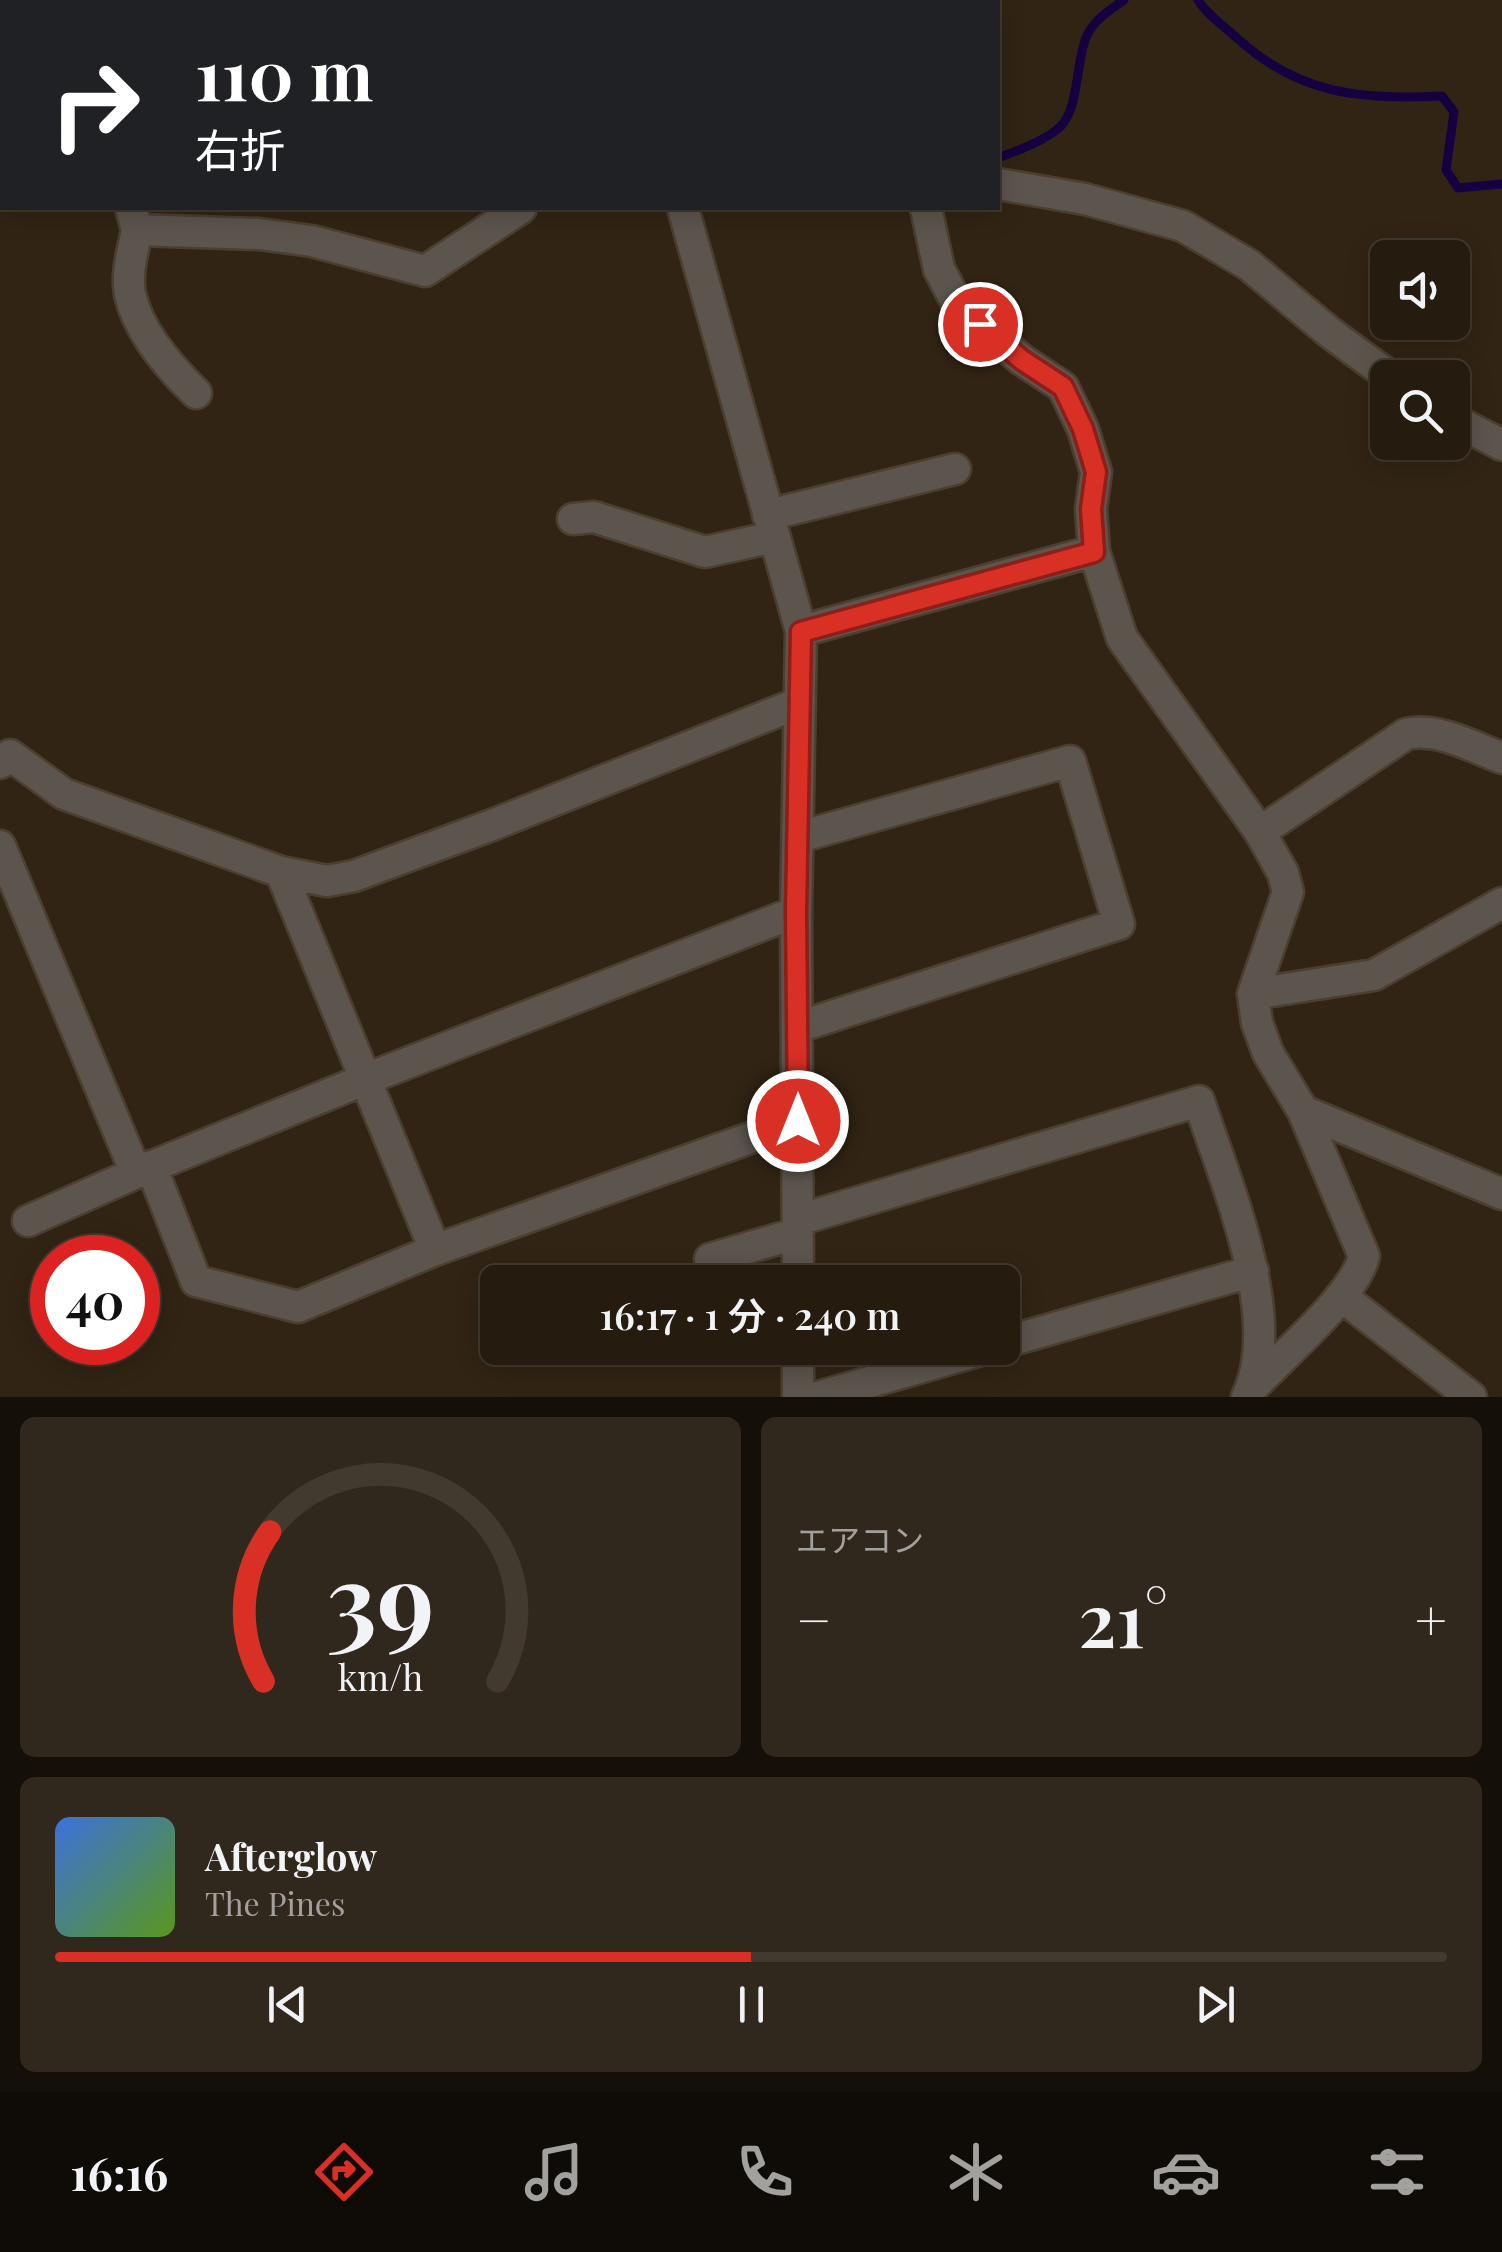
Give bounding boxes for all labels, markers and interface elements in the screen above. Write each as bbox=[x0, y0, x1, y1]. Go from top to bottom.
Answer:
text: 110 m bbox=[195, 25, 373, 119]
icon: right bbox=[30, 40, 160, 170]
text: 右折 bbox=[195, 118, 285, 178]
map controls bbox=[1370, 240, 1470, 460]
button: sound bbox=[1370, 240, 1470, 340]
pin bbox=[938, 282, 1023, 367]
icon: arrive bbox=[953, 297, 1008, 352]
button: search bbox=[1370, 360, 1470, 460]
position arrow bbox=[746, 1069, 850, 1173]
speed limit sign: 40 bbox=[30, 1235, 160, 1365]
text: 16:17 · 1 分 · 240 m bbox=[600, 1289, 900, 1340]
text: エアコン bbox=[796, 1517, 924, 1560]
text: 39 bbox=[326, 1526, 435, 1665]
text: 21° bbox=[1078, 1567, 1168, 1667]
text: − bbox=[796, 1581, 832, 1655]
text: + bbox=[1415, 1581, 1447, 1655]
text: km/h bbox=[338, 1652, 423, 1700]
text: Afterglow bbox=[205, 1830, 377, 1881]
text: The Pines bbox=[205, 1881, 345, 1924]
icon: previous bbox=[260, 1977, 315, 2032]
icon: pause bbox=[724, 1977, 779, 2032]
icon: next bbox=[1188, 1977, 1243, 2032]
icon: directions bbox=[309, 2137, 379, 2207]
icon: music bbox=[519, 2137, 589, 2207]
icon: phone bbox=[730, 2137, 800, 2207]
icon: climate bbox=[941, 2137, 1011, 2207]
icon: car bbox=[1151, 2137, 1221, 2207]
icon: filters bbox=[1362, 2137, 1432, 2207]
text: 16:16 bbox=[70, 2142, 168, 2202]

